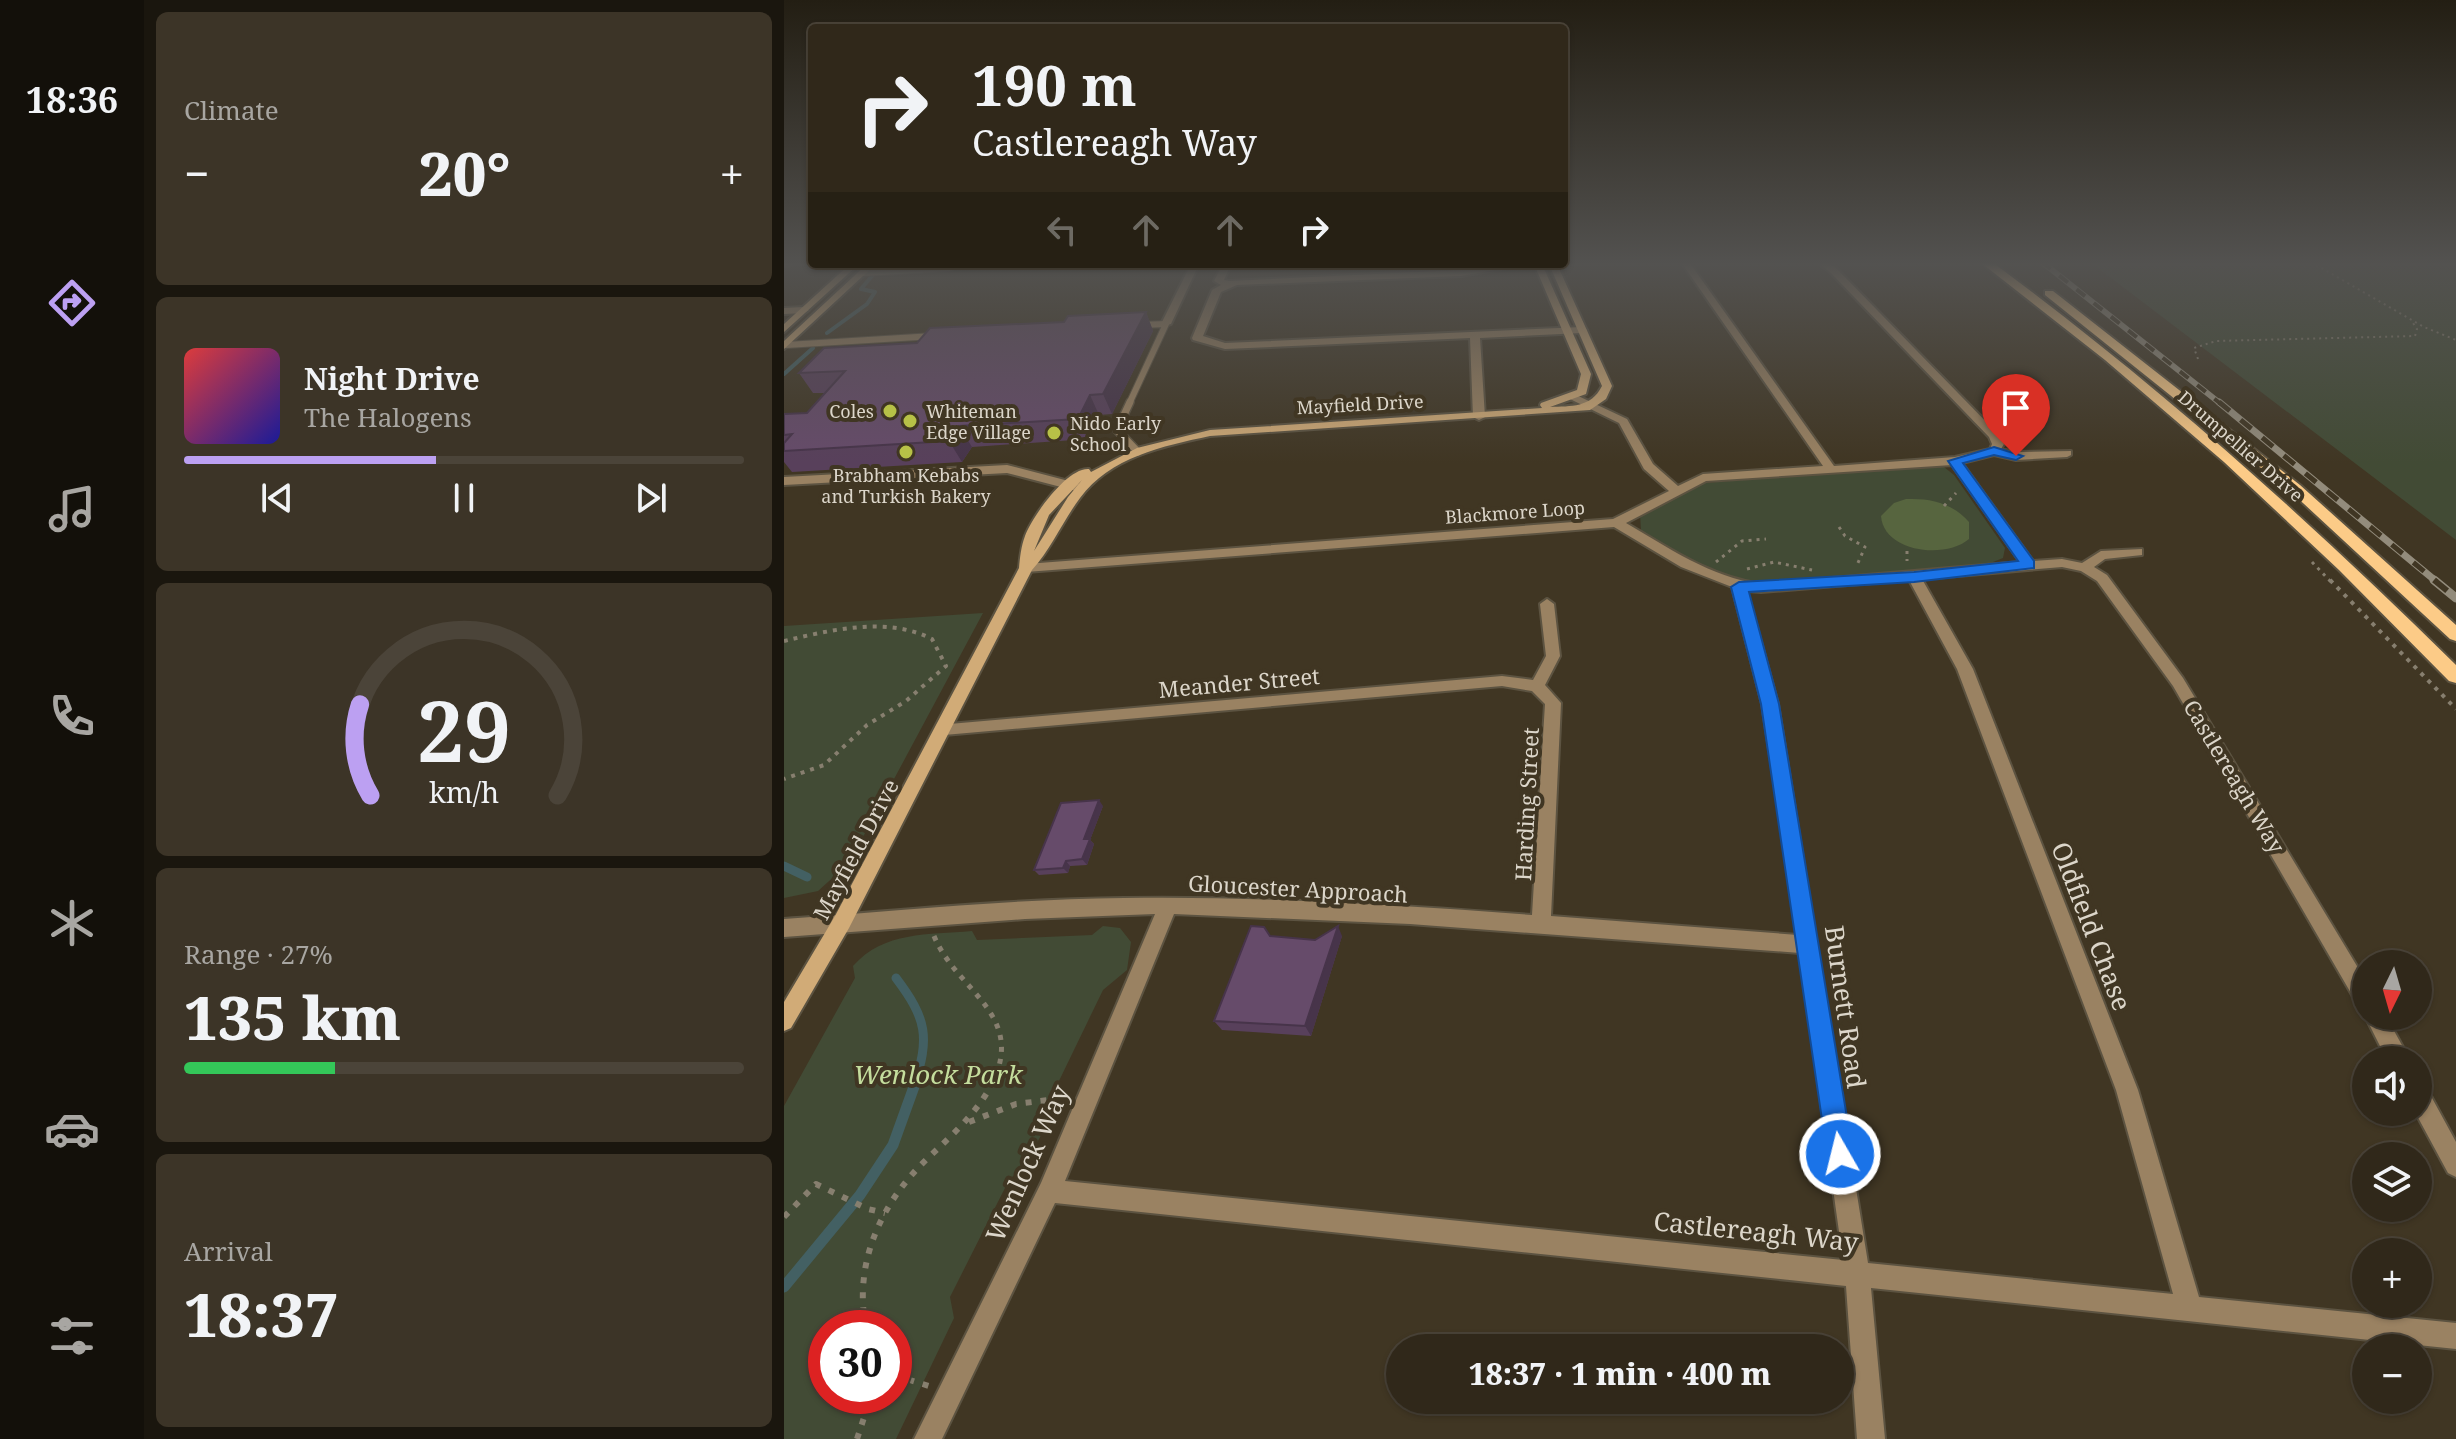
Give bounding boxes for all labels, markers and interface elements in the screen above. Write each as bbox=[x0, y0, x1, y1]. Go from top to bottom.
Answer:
text: 190 m bbox=[972, 46, 1137, 122]
icon: right bbox=[840, 56, 944, 160]
text: 18:36 bbox=[26, 75, 118, 124]
text: Climate bbox=[184, 92, 279, 128]
text: Castlereagh Way bbox=[972, 118, 1257, 167]
text: 20° bbox=[418, 132, 510, 214]
text: − bbox=[184, 143, 209, 203]
text: + bbox=[719, 143, 744, 203]
icon: left bbox=[1040, 208, 1084, 252]
icon: ahead bbox=[1124, 208, 1168, 252]
icon: ahead bbox=[1208, 208, 1252, 252]
icon: right bbox=[1292, 208, 1336, 252]
icon: directions bbox=[44, 275, 100, 331]
text: Night Drive bbox=[304, 358, 480, 399]
pin bbox=[1982, 374, 2050, 456]
street label: Drumpellier Drive bbox=[2174, 385, 2308, 507]
icon: arrive bbox=[1994, 386, 2038, 430]
street label: Mayfield Drive bbox=[1296, 389, 1424, 419]
text: The Halogens bbox=[304, 399, 472, 435]
place label: Coles bbox=[829, 399, 874, 423]
place label: Whiteman Edge Village bbox=[926, 399, 1031, 444]
marker: Coles bbox=[881, 402, 899, 420]
place label: Nido Early School bbox=[1070, 411, 1162, 456]
marker: Whiteman Edge Village bbox=[901, 412, 919, 430]
marker: Nido Early School bbox=[1045, 424, 1063, 442]
marker: Brabham Kebabs and Turkish Bakery bbox=[897, 443, 915, 461]
place label: Brabham Kebabs and Turkish Bakery bbox=[821, 463, 991, 508]
icon: previous bbox=[255, 476, 299, 520]
icon: pause bbox=[442, 476, 486, 520]
icon: next bbox=[629, 476, 673, 520]
icon: music bbox=[44, 481, 100, 537]
street label: Blackmore Loop bbox=[1444, 495, 1586, 529]
street label: Meander Street bbox=[1157, 660, 1321, 704]
text: 29 bbox=[417, 672, 511, 785]
icon: phone bbox=[44, 688, 100, 744]
street label: Castlereagh Way bbox=[2177, 694, 2293, 859]
street label: Harding Street bbox=[1507, 726, 1545, 882]
text: km/h bbox=[429, 772, 499, 811]
street label: Mayfield Drive bbox=[805, 773, 905, 925]
street label: Oldfield Chase bbox=[2043, 836, 2141, 1016]
street label: Gloucester Approach bbox=[1187, 867, 1409, 909]
icon: climate bbox=[44, 895, 100, 951]
street label: Burnett Road bbox=[1817, 923, 1875, 1091]
text: Range · 27% bbox=[184, 936, 333, 972]
north arrow bbox=[2352, 950, 2432, 1030]
map controls bbox=[2352, 950, 2432, 1414]
text: 135 km bbox=[184, 976, 401, 1058]
button: sound bbox=[2352, 1046, 2432, 1126]
park label: Wenlock Park bbox=[853, 1056, 1024, 1092]
street label: Wenlock Way bbox=[976, 1078, 1078, 1247]
icon: car bbox=[44, 1101, 100, 1157]
position arrow bbox=[1798, 1112, 1882, 1196]
button: layers bbox=[2352, 1142, 2432, 1222]
street label: Castlereagh Way bbox=[1652, 1202, 1860, 1260]
text: Arrival bbox=[184, 1233, 273, 1269]
button: + bbox=[2352, 1238, 2432, 1318]
text: 18:37 bbox=[184, 1273, 339, 1355]
icon: filters bbox=[44, 1308, 100, 1364]
speed limit sign: 30 bbox=[808, 1310, 912, 1414]
button: − bbox=[2352, 1334, 2432, 1414]
text: 18:37 · 1 min · 400 m bbox=[1469, 1353, 1771, 1394]

